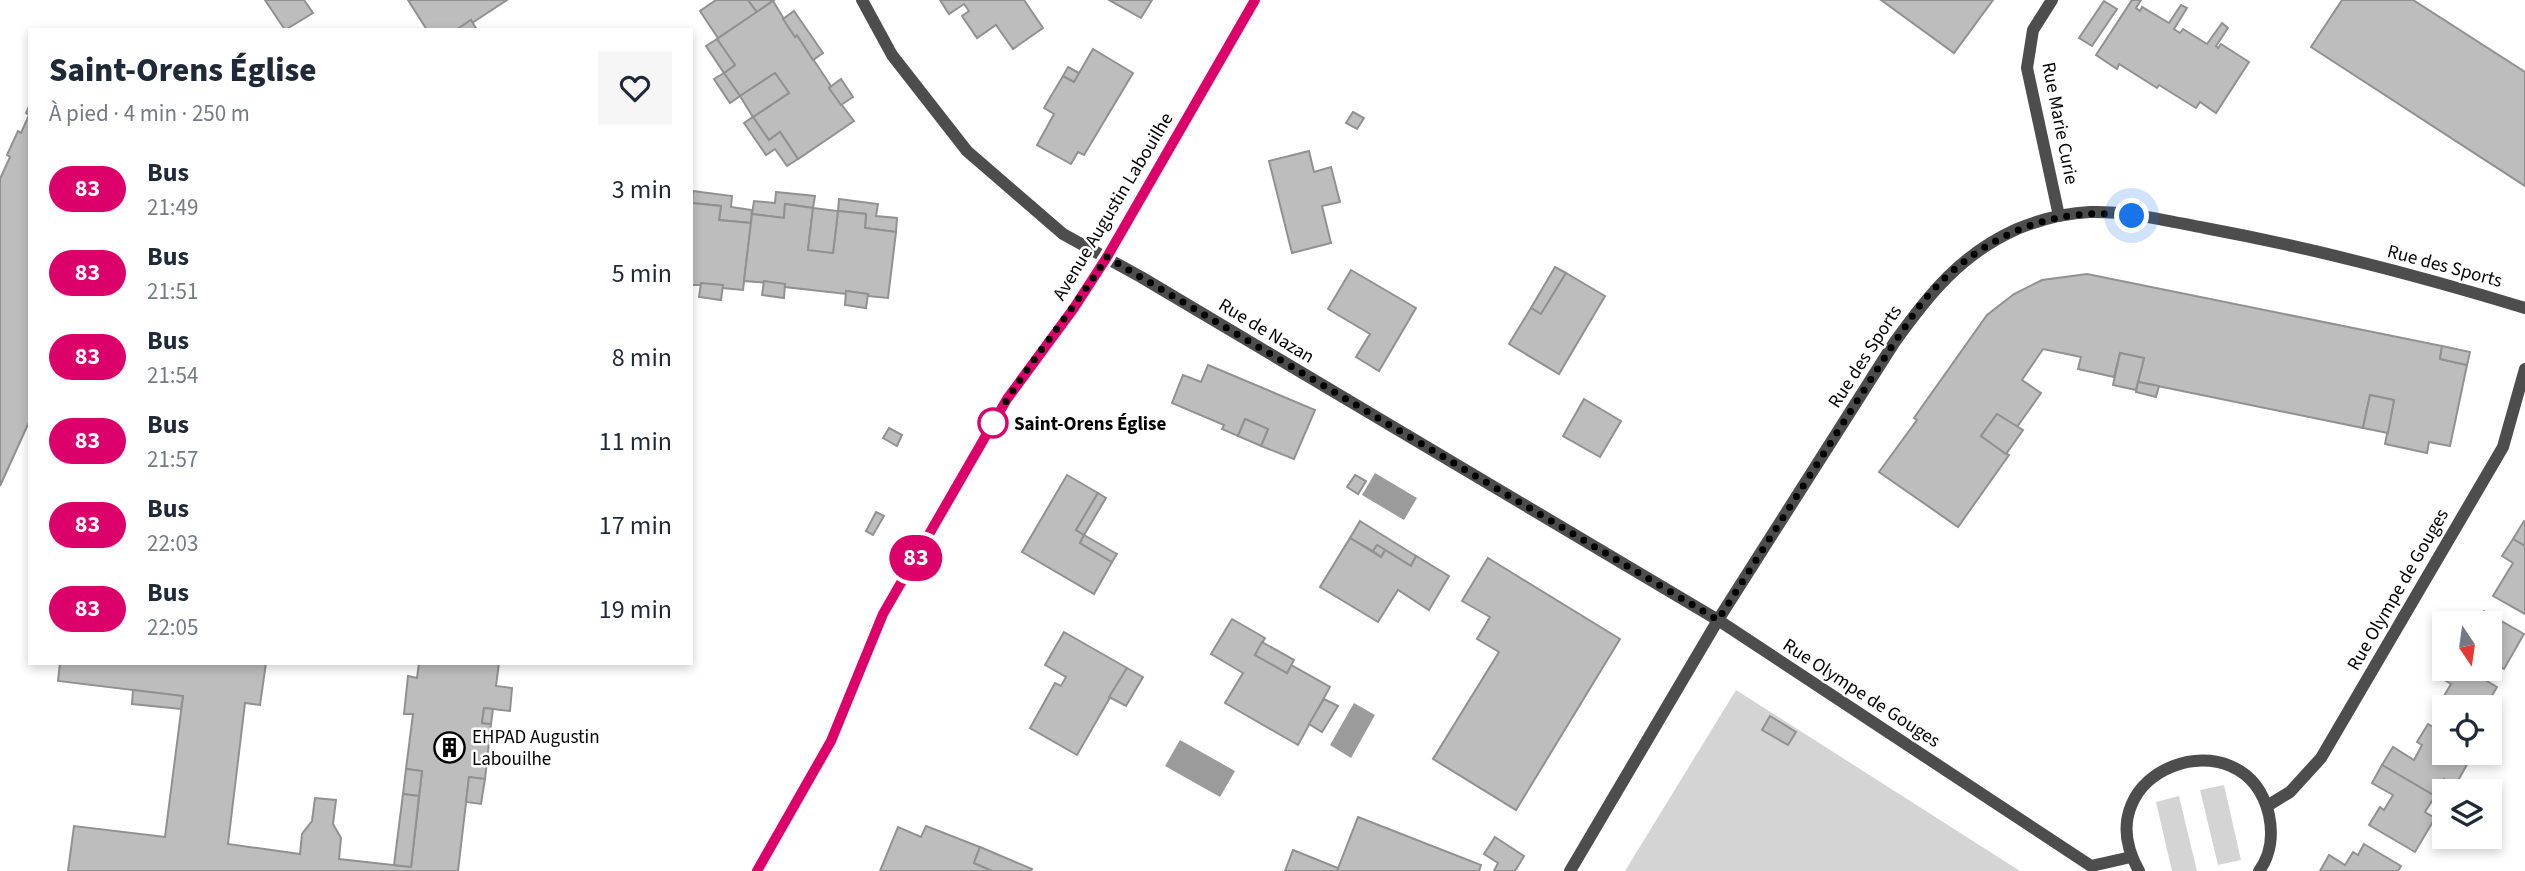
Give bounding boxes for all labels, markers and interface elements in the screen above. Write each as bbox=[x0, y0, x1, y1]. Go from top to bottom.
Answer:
text: Saint-Orens Église bbox=[49, 47, 317, 94]
button: heart bbox=[598, 51, 672, 125]
street label: Rue Marie Curie bbox=[2034, 60, 2085, 187]
text: À pied · 4 min · 250 m bbox=[49, 97, 250, 130]
street label: Avenue Augustin Labouilhe bbox=[1046, 108, 1180, 306]
text: Bus bbox=[147, 154, 189, 191]
text: 83 bbox=[75, 171, 100, 206]
text: 3 min bbox=[612, 171, 672, 208]
text: 21:49 bbox=[147, 191, 198, 224]
your location bbox=[2114, 198, 2149, 233]
text: Bus bbox=[147, 238, 189, 275]
street label: Rue des Sports bbox=[2384, 238, 2505, 295]
text: 83 bbox=[75, 255, 100, 290]
text: 5 min bbox=[612, 255, 672, 292]
text: 21:51 bbox=[147, 275, 198, 308]
street label: Rue de Nazan bbox=[1213, 292, 1319, 371]
street label: Rue des Sports bbox=[1822, 300, 1909, 414]
text: Bus bbox=[147, 322, 189, 359]
text: 83 bbox=[75, 339, 100, 374]
text: 8 min bbox=[612, 339, 672, 376]
text: 21:54 bbox=[147, 359, 198, 392]
text: Bus bbox=[147, 406, 189, 443]
marker: Saint-Orens Église bbox=[978, 408, 1008, 438]
place label: Saint-Orens Église bbox=[1014, 411, 1167, 438]
text: 83 bbox=[75, 423, 100, 458]
text: 11 min bbox=[599, 423, 672, 460]
text: 21:57 bbox=[147, 443, 198, 476]
text: Bus bbox=[147, 490, 189, 527]
street label: Rue Olympe de Gouges bbox=[2341, 504, 2456, 676]
text: 83 bbox=[75, 507, 100, 542]
text: 17 min bbox=[599, 507, 672, 544]
text: 22:03 bbox=[147, 527, 198, 560]
line badge: 83 bbox=[884, 535, 948, 581]
text: 83 bbox=[903, 540, 929, 575]
text: Bus bbox=[147, 574, 189, 611]
text: 83 bbox=[75, 591, 100, 626]
text: 19 min bbox=[599, 591, 672, 628]
text: 22:05 bbox=[147, 611, 198, 644]
north arrow bbox=[2432, 611, 2502, 681]
map controls bbox=[2432, 611, 2502, 849]
street label: Rue Olympe de Gouges bbox=[1777, 632, 1945, 754]
button: locate bbox=[2432, 695, 2502, 765]
place label: EHPAD Augustin Labouilhe bbox=[472, 724, 600, 773]
building icon: EHPAD Augustin Labouilhe bbox=[432, 730, 466, 764]
button: layers bbox=[2432, 779, 2502, 849]

